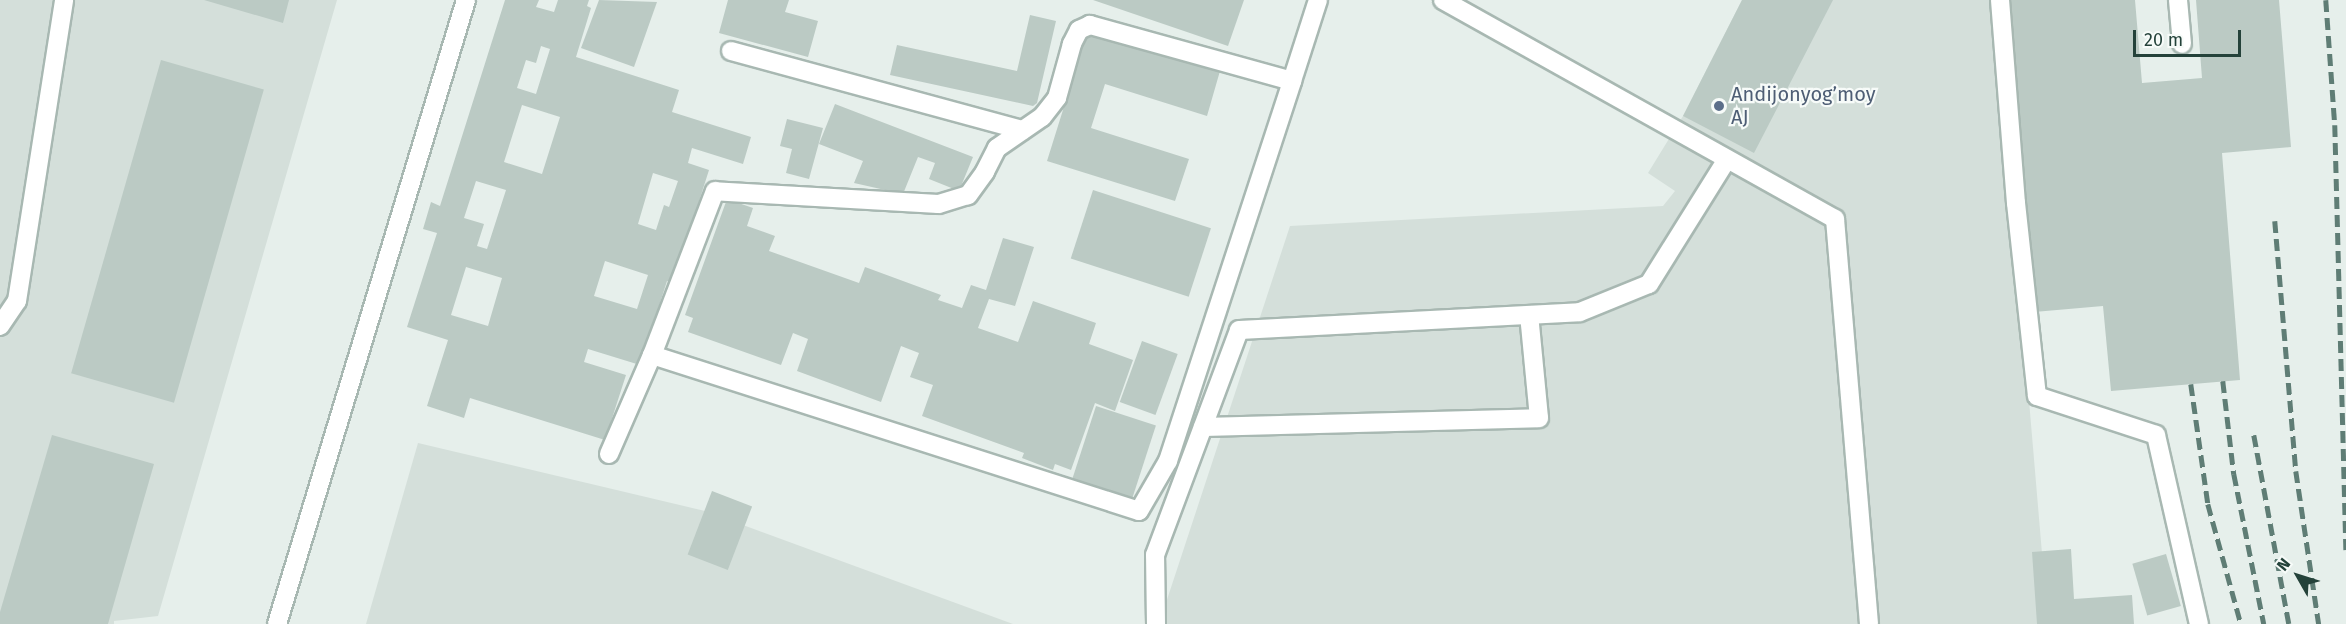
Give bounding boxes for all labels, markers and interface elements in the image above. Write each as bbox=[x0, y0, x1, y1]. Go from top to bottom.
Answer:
scale bar bbox=[2136, 18, 2244, 56]
text: 20 m bbox=[2144, 29, 2183, 51]
place label: Andijonyog’moy AJ bbox=[1731, 83, 1876, 130]
marker: Andijonyog’moy AJ bbox=[1712, 99, 1726, 113]
north arrow bbox=[2268, 546, 2328, 606]
text: N bbox=[2273, 554, 2294, 574]

